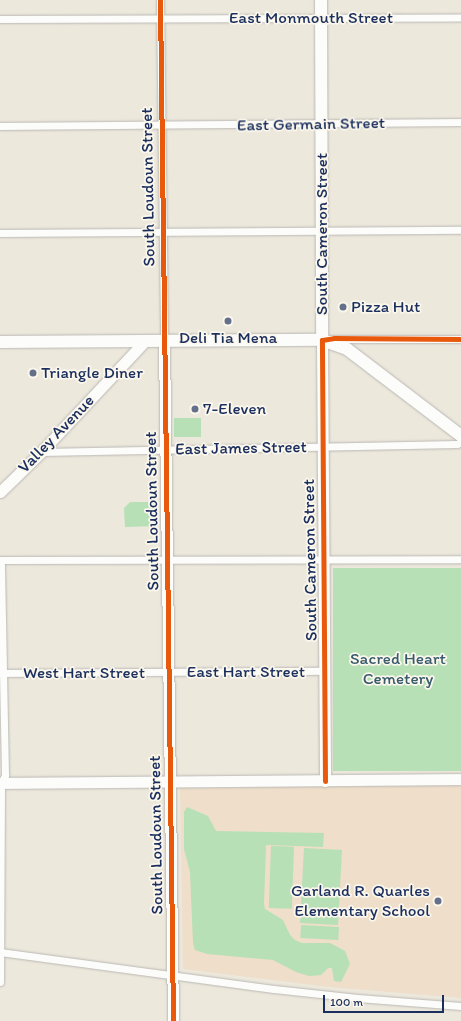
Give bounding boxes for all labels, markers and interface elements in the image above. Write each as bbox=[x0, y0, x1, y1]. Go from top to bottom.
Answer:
street label: East Monmouth Street bbox=[229, 8, 393, 28]
street label: South Loudoun Street bbox=[136, 108, 160, 266]
street label: East Germain Street bbox=[237, 113, 385, 135]
street label: South Cameron Street bbox=[312, 153, 332, 315]
place label: Pizza Hut bbox=[351, 297, 420, 317]
marker: Pizza Hut bbox=[338, 302, 348, 312]
marker: Deli Tia Mena bbox=[223, 316, 233, 326]
place label: Deli Tia Mena bbox=[179, 328, 277, 348]
place label: Triangle Diner bbox=[41, 363, 143, 383]
marker: Triangle Diner bbox=[28, 368, 38, 378]
street label: Valley Avenue bbox=[14, 391, 98, 477]
place label: 7-Eleven bbox=[203, 399, 266, 419]
marker: 7-Eleven bbox=[190, 404, 200, 414]
street label: South Loudoun Street bbox=[140, 432, 164, 590]
street label: East James Street bbox=[175, 437, 307, 459]
street label: South Cameron Street bbox=[298, 479, 322, 641]
park label: Sacred Heart Cemetery bbox=[350, 649, 446, 689]
street label: East Hart Street bbox=[187, 662, 305, 682]
street label: West Hart Street bbox=[23, 663, 145, 683]
street label: South Loudoun Street bbox=[144, 756, 168, 914]
place label: Garland R. Quarles Elementary School bbox=[291, 881, 430, 921]
marker: Garland R. Quarles Elementary School bbox=[433, 896, 443, 906]
scale bar bbox=[325, 987, 446, 1013]
text: 100 m bbox=[330, 995, 363, 1009]

